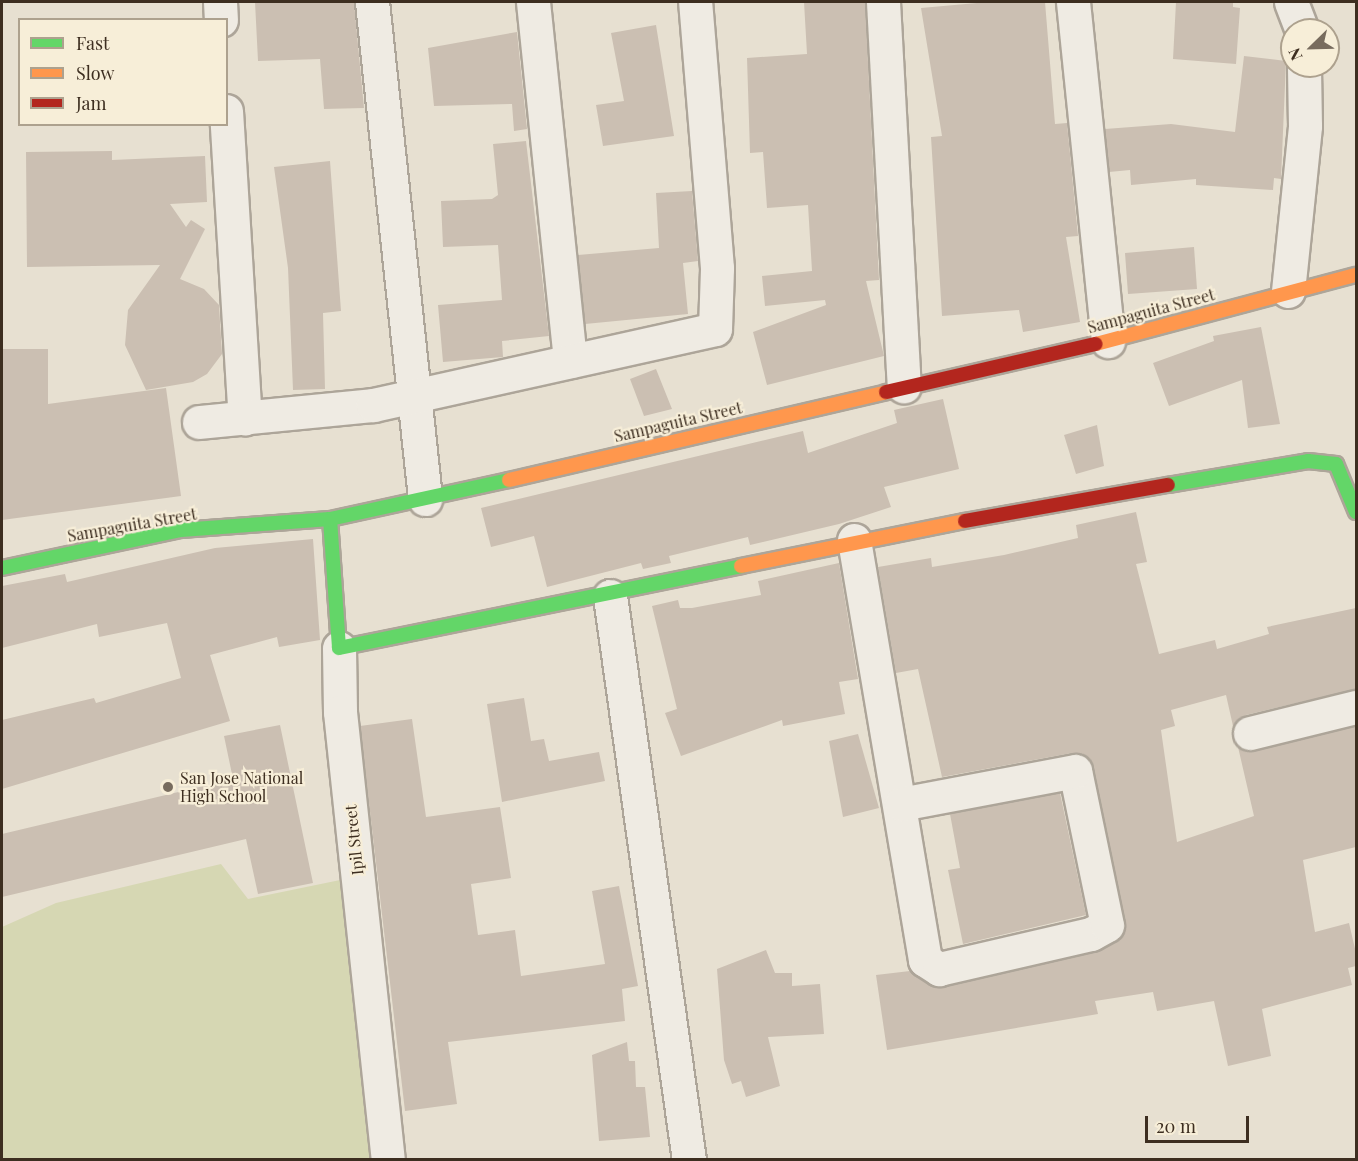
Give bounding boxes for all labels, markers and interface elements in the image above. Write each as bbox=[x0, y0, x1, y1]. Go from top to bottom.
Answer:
legend bbox=[18, 18, 228, 126]
north arrow bbox=[1280, 18, 1340, 78]
text: Fast bbox=[76, 31, 109, 55]
text: N bbox=[1283, 45, 1307, 64]
text: Slow bbox=[76, 61, 114, 85]
text: Jam bbox=[76, 91, 106, 115]
street label: Sampaguita Street bbox=[1085, 285, 1217, 337]
street label: Sampaguita Street bbox=[612, 398, 744, 446]
street label: Sampaguita Street bbox=[66, 504, 198, 546]
place label: San Jose National High School bbox=[180, 768, 303, 806]
marker: San Jose National High School bbox=[161, 780, 175, 794]
street label: Ipil Street bbox=[341, 804, 367, 876]
scale bar bbox=[1148, 1104, 1252, 1142]
text: 20 m bbox=[1156, 1114, 1196, 1138]

